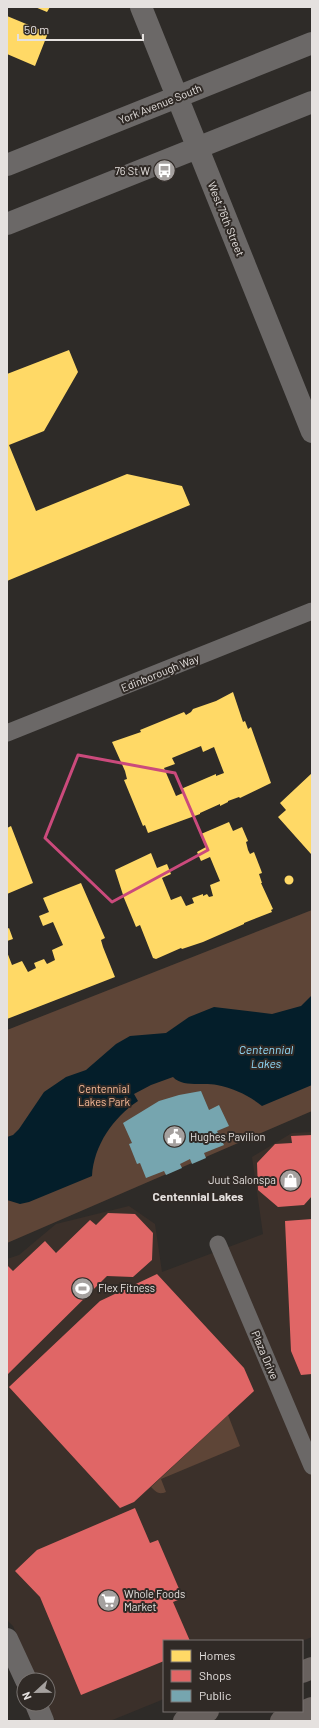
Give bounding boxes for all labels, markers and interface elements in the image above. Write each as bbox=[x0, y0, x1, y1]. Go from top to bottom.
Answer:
scale bar bbox=[18, 16, 143, 42]
text: 50 m bbox=[24, 22, 49, 36]
street label: York Avenue South bbox=[116, 81, 203, 126]
bus stop icon: 76 St W bbox=[152, 158, 178, 184]
place label: 76 St W bbox=[115, 164, 150, 177]
street label: West 76th Street bbox=[206, 180, 247, 258]
street label: Edinborough Way bbox=[119, 651, 201, 694]
water label: Centennial Lakes bbox=[239, 1042, 293, 1070]
park label: Centennial Lakes Park bbox=[78, 1082, 131, 1108]
public building icon: Hughes Pavilion bbox=[162, 1124, 188, 1150]
place label: Hughes Pavilion bbox=[190, 1130, 265, 1143]
shop icon: Juut Salonspa bbox=[278, 1167, 304, 1193]
place label: Juut Salonspa bbox=[208, 1173, 276, 1186]
district label: Centennial Lakes bbox=[153, 1189, 243, 1203]
sports icon: Flex Fitness bbox=[70, 1275, 96, 1301]
place label: Flex Fitness bbox=[98, 1281, 155, 1294]
street label: Plaza Drive bbox=[249, 1328, 282, 1381]
supermarket icon: Whole Foods Market bbox=[96, 1587, 122, 1613]
place label: Whole Foods Market bbox=[124, 1587, 185, 1613]
legend bbox=[163, 1640, 303, 1712]
text: Homes bbox=[199, 1648, 236, 1662]
text: Shops bbox=[199, 1668, 232, 1682]
north arrow bbox=[16, 1672, 56, 1712]
text: Public bbox=[199, 1688, 231, 1702]
text: N bbox=[19, 1690, 34, 1702]

